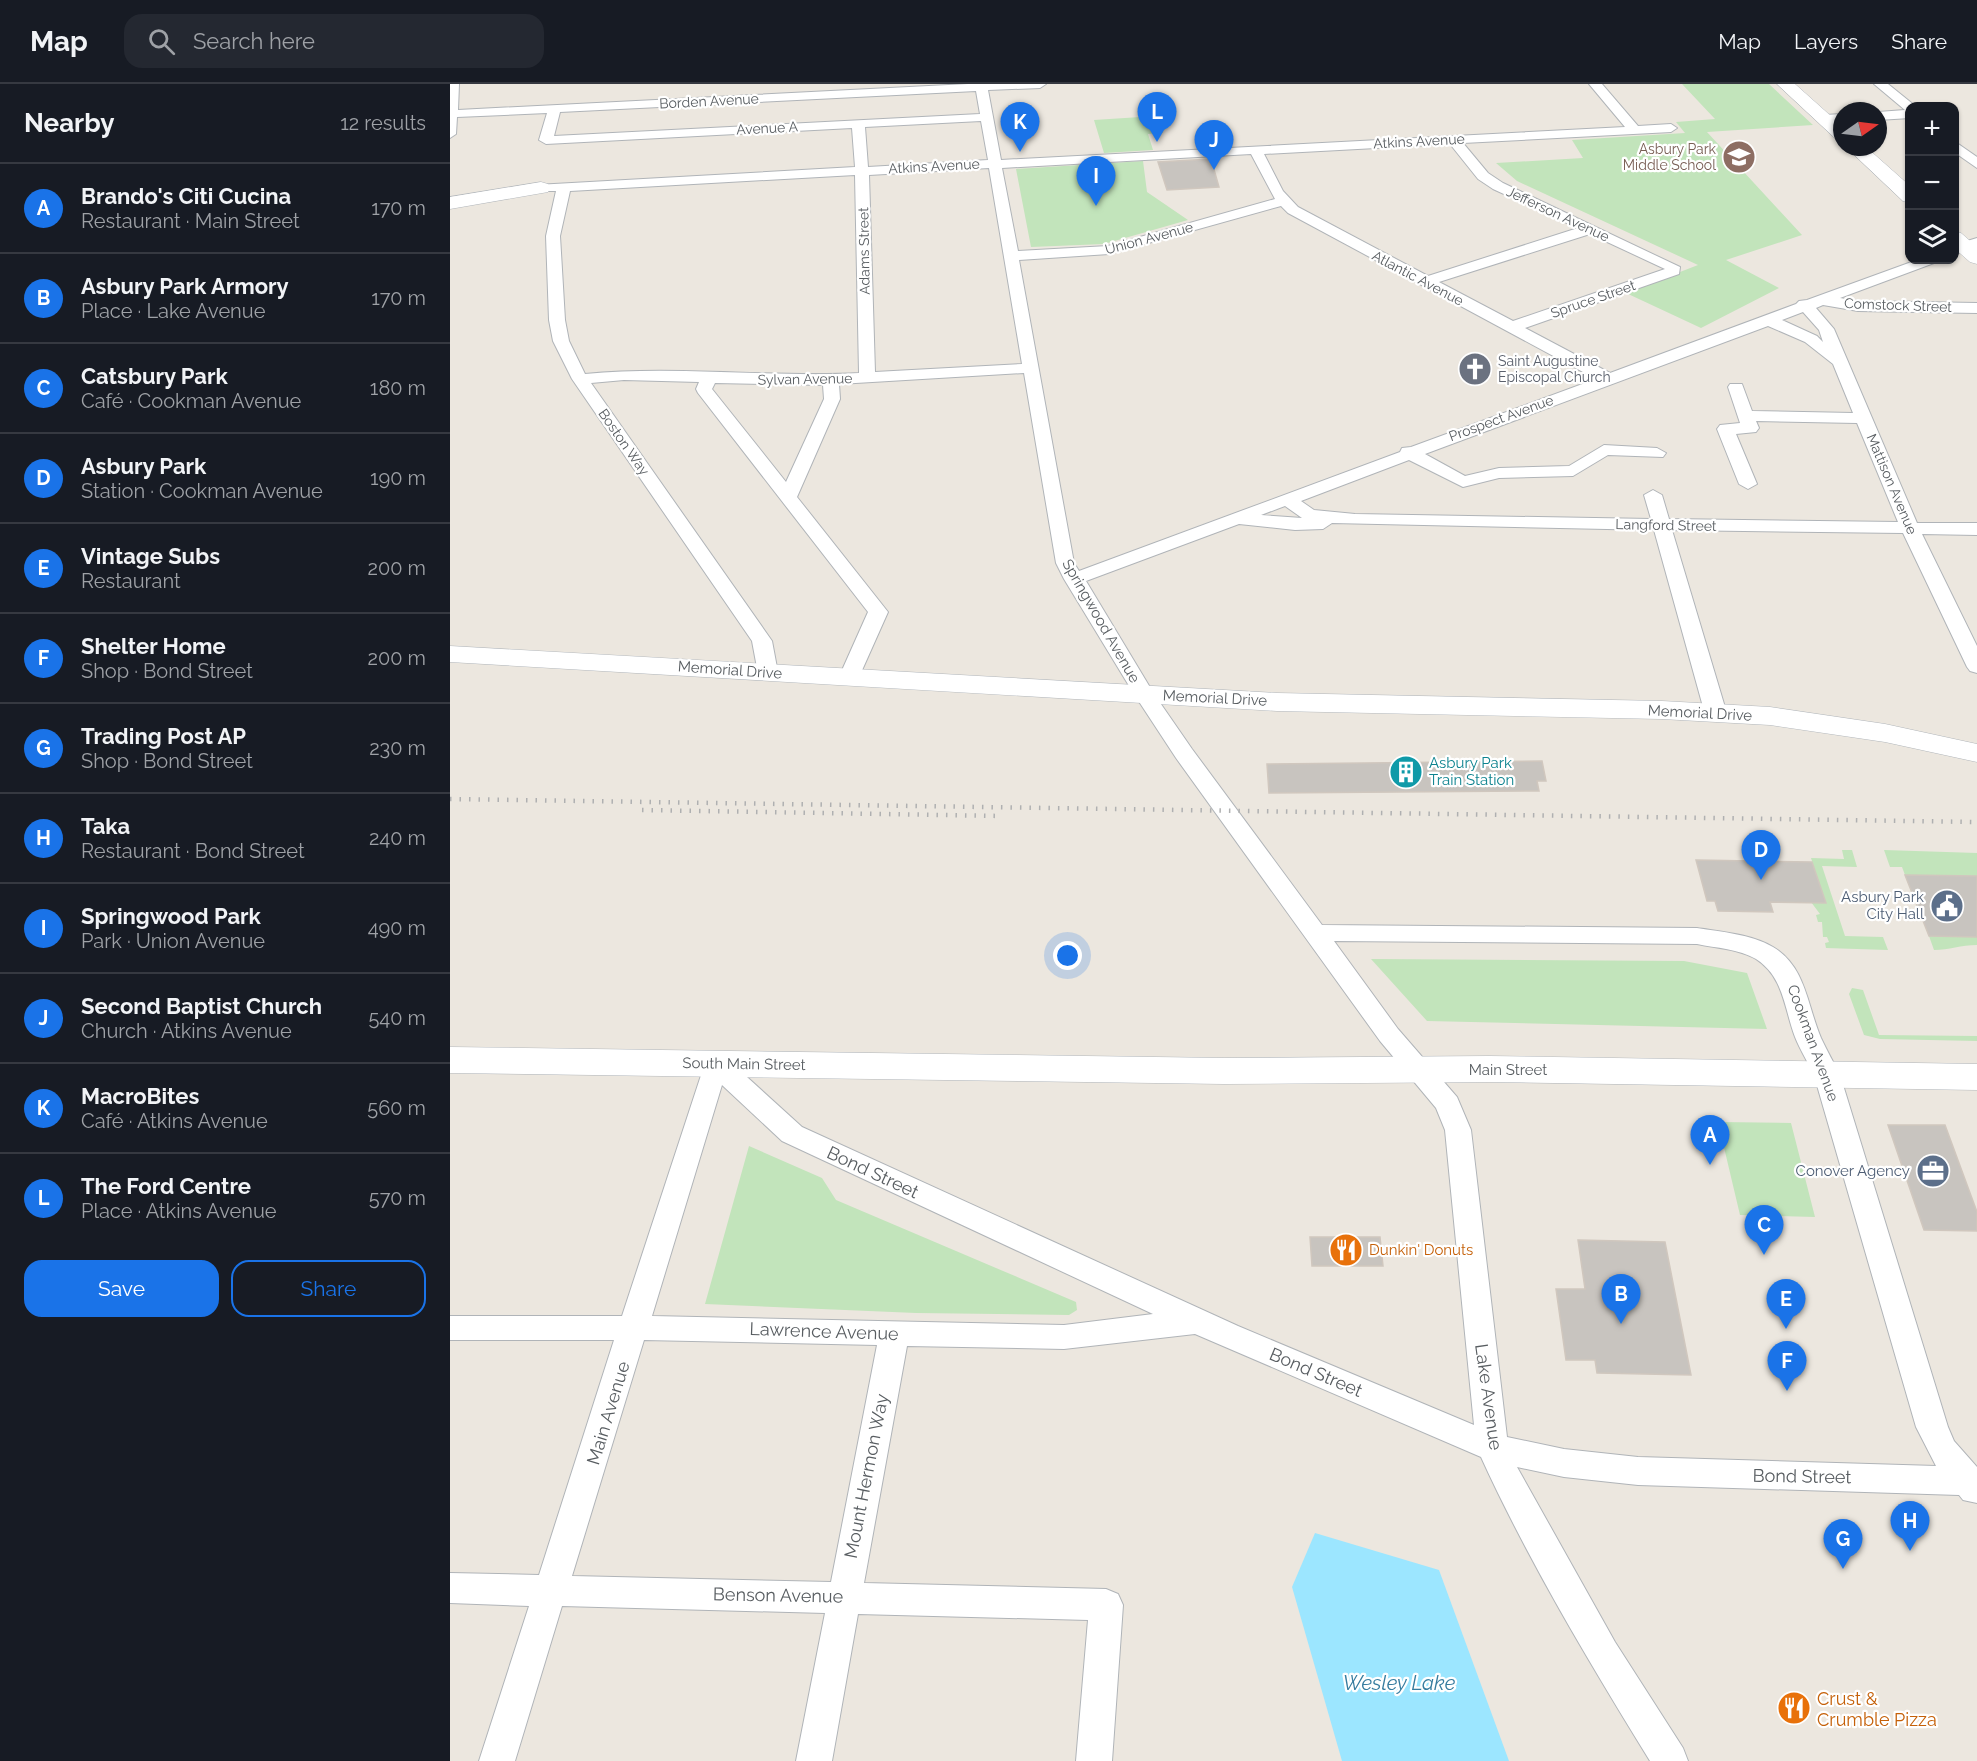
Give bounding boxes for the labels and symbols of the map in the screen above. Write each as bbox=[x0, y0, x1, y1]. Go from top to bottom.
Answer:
street label: Borden Avenue bbox=[659, 90, 759, 112]
pin: L bbox=[1138, 92, 1176, 142]
north arrow bbox=[1833, 102, 1887, 156]
pin: K bbox=[1000, 103, 1040, 152]
street label: Avenue A bbox=[736, 118, 799, 138]
pin: J bbox=[1194, 120, 1233, 170]
street label: Atkins Avenue bbox=[1373, 131, 1465, 151]
school or university icon: Asbury Park Middle School bbox=[1721, 139, 1757, 175]
place label: Asbury Park Middle School bbox=[1623, 141, 1717, 173]
street label: Atkins Avenue bbox=[888, 156, 980, 176]
pin: I bbox=[1076, 156, 1116, 206]
street label: Jefferson Avenue bbox=[1504, 183, 1612, 245]
street label: Adams Street bbox=[855, 207, 873, 295]
street label: Union Avenue bbox=[1103, 219, 1195, 257]
street label: Atlantic Avenue bbox=[1370, 247, 1466, 309]
street label: Spruce Street bbox=[1549, 277, 1638, 321]
street label: Comstock Street bbox=[1844, 295, 1953, 315]
church icon: Saint Augustine Episcopal Church bbox=[1457, 351, 1493, 387]
place label: Saint Augustine Episcopal Church bbox=[1498, 353, 1611, 385]
street label: Sylvan Avenue bbox=[757, 370, 853, 388]
street label: Prospect Avenue bbox=[1447, 392, 1555, 444]
street label: Boston Way bbox=[595, 406, 653, 479]
street label: Mattison Avenue bbox=[1864, 431, 1920, 537]
street label: Langford Street bbox=[1615, 516, 1717, 534]
street label: Springwood Avenue bbox=[1058, 556, 1144, 686]
street label: Memorial Drive bbox=[677, 657, 783, 683]
street label: Memorial Drive bbox=[1162, 686, 1268, 710]
street label: Memorial Drive bbox=[1647, 701, 1753, 725]
building icon: Asbury Park Train Station bbox=[1388, 754, 1424, 790]
place label: Asbury Park Train Station bbox=[1429, 754, 1514, 789]
pin: D bbox=[1742, 830, 1780, 880]
place label: Asbury Park City Hall bbox=[1841, 888, 1925, 923]
public building icon: Asbury Park City Hall bbox=[1929, 888, 1965, 924]
your location bbox=[1053, 941, 1082, 970]
street label: Cookman Avenue bbox=[1784, 982, 1843, 1104]
street label: South Main Street bbox=[682, 1054, 806, 1074]
street label: Main Street bbox=[1469, 1061, 1547, 1079]
pin: A bbox=[1690, 1116, 1730, 1165]
street label: Bond Street bbox=[824, 1142, 922, 1202]
office icon: Conover Agency bbox=[1915, 1153, 1951, 1189]
place label: Conover Agency bbox=[1796, 1162, 1910, 1180]
pin: C bbox=[1744, 1206, 1784, 1255]
restaurant icon: Dunkin' Donuts bbox=[1328, 1232, 1364, 1268]
place label: Dunkin' Donuts bbox=[1369, 1241, 1473, 1259]
pin: B bbox=[1602, 1274, 1640, 1324]
pin: E bbox=[1766, 1280, 1806, 1329]
street label: Lawrence Avenue bbox=[749, 1318, 899, 1344]
street label: Lake Avenue bbox=[1471, 1342, 1507, 1452]
pin: F bbox=[1768, 1342, 1806, 1391]
street label: Bond Street bbox=[1266, 1343, 1366, 1401]
street label: Main Avenue bbox=[582, 1358, 634, 1467]
street label: Mount Hermon Way bbox=[840, 1392, 892, 1560]
street label: Bond Street bbox=[1752, 1465, 1852, 1487]
pin: H bbox=[1890, 1502, 1930, 1551]
pin: G bbox=[1824, 1520, 1862, 1569]
street label: Benson Avenue bbox=[713, 1583, 844, 1607]
water label: Wesley Lake bbox=[1343, 1671, 1456, 1695]
place label: Crust & Crumble Pizza bbox=[1817, 1688, 1937, 1730]
restaurant icon: Crust & Crumble Pizza bbox=[1776, 1690, 1812, 1726]

